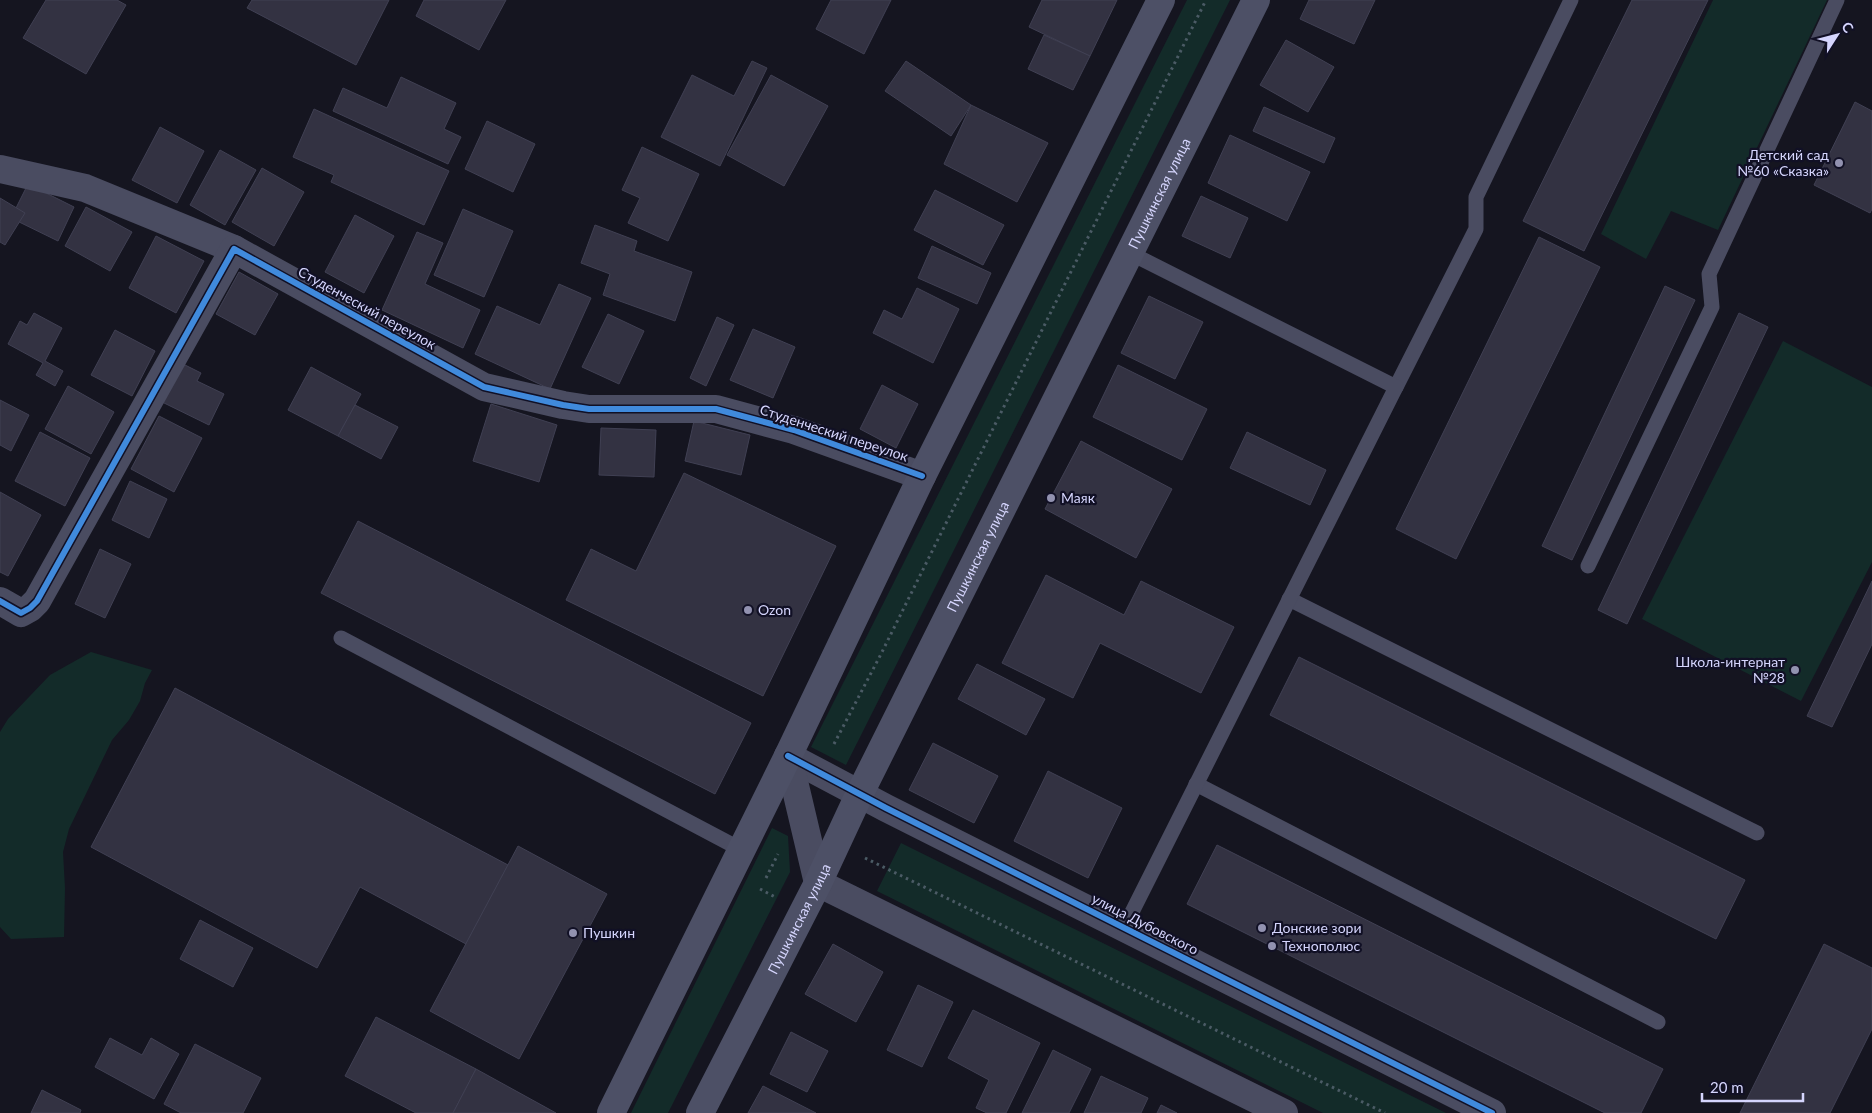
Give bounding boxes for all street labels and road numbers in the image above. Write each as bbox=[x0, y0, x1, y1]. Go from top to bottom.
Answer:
street label: Пушкинская улица bbox=[1124, 135, 1194, 251]
street label: Студенческий переулок bbox=[295, 263, 440, 353]
street label: Студенческий переулок bbox=[758, 400, 911, 465]
street label: Пушкинская улица bbox=[943, 498, 1012, 615]
street label: Пушкинская улица bbox=[764, 861, 834, 977]
street label: улица Дубовского bbox=[1089, 889, 1201, 958]

